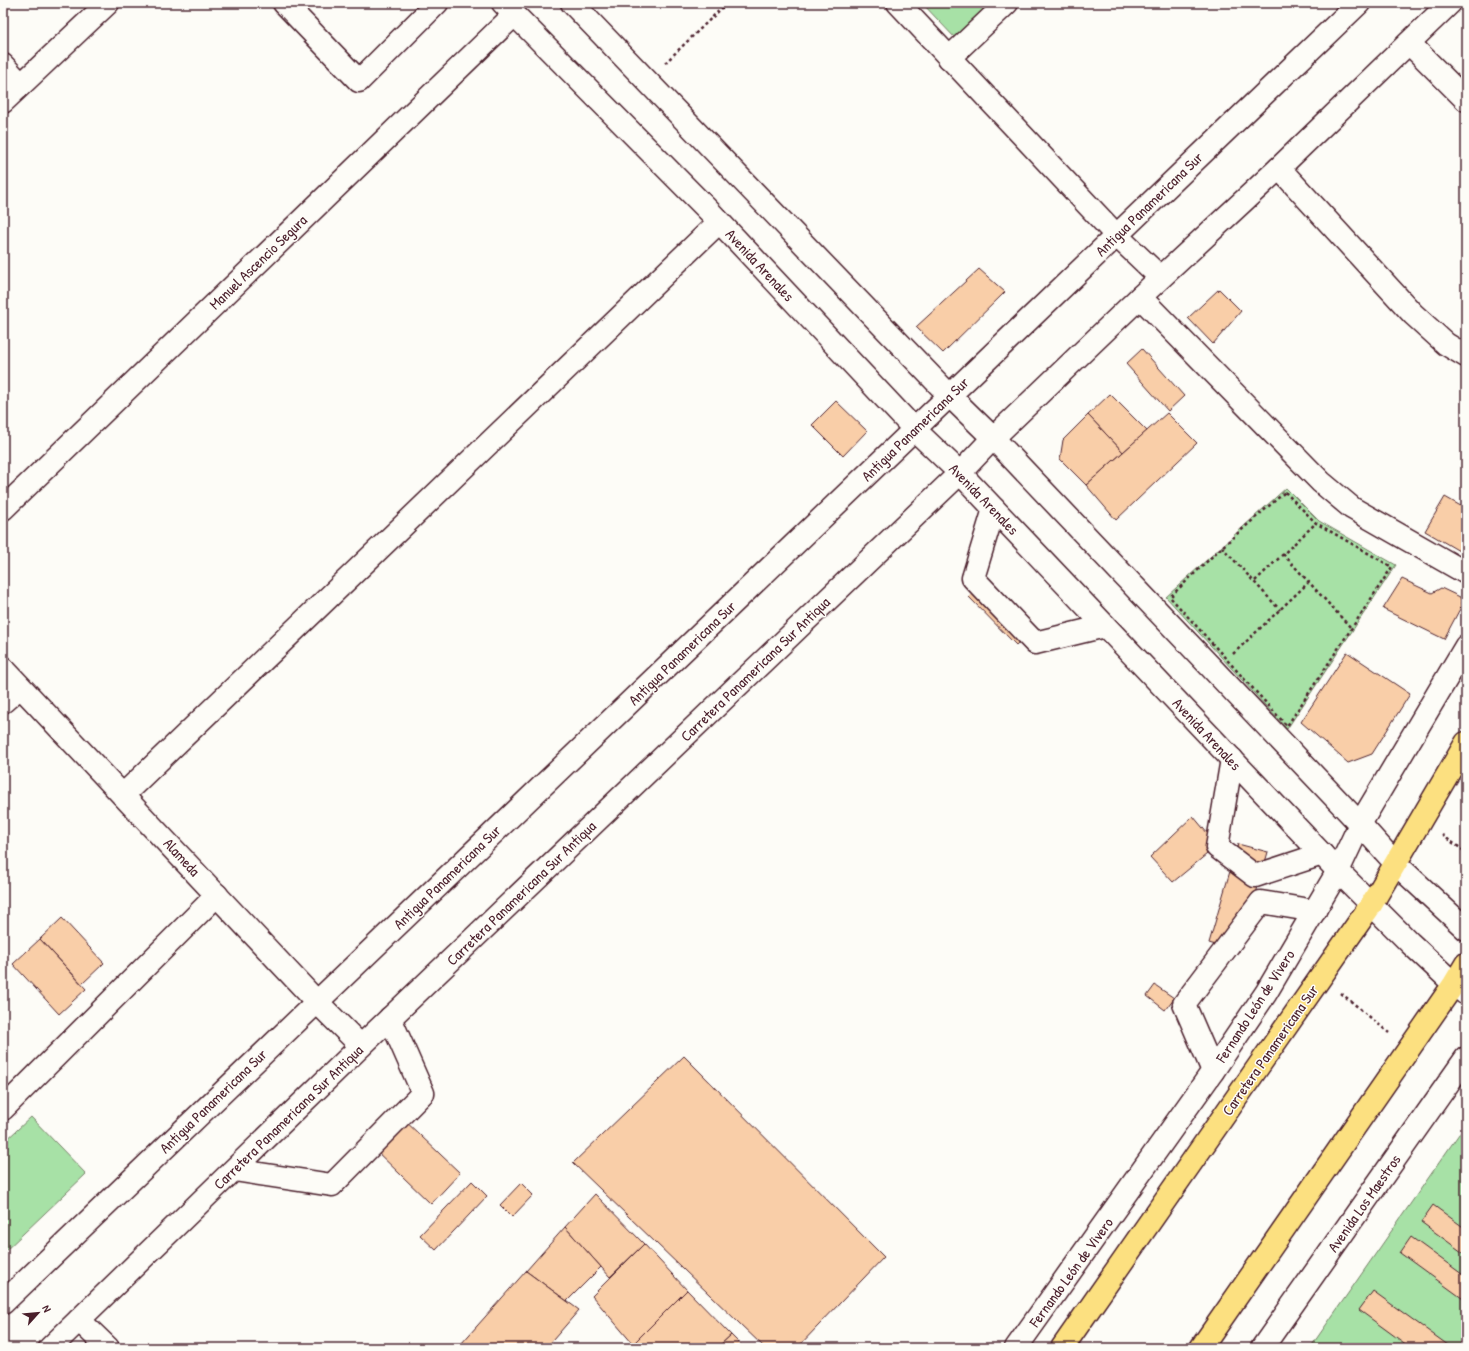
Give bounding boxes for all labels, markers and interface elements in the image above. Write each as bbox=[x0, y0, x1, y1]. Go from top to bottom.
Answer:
street label: Antigua Panamericana Sur bbox=[1091, 147, 1208, 261]
street label: Manuel Ascencio Segura bbox=[204, 210, 312, 314]
street label: Avenida Arenales bbox=[721, 224, 799, 306]
street label: Antigua Panamericana Sur bbox=[857, 372, 974, 486]
street label: Avenida Arenales bbox=[944, 459, 1024, 540]
street label: Carretera Panamericana Sur Antiqua bbox=[676, 592, 834, 746]
street label: Antigua Panamericana Sur bbox=[624, 596, 741, 710]
street label: Avenida Arenales bbox=[1168, 693, 1246, 775]
street label: Carretera Panamericana Sur Antiqua bbox=[442, 816, 600, 970]
street label: Antigua Panamericana Sur bbox=[389, 820, 506, 934]
street label: Alameda bbox=[159, 833, 205, 881]
street label: Fernando León de Vivero bbox=[1210, 945, 1299, 1067]
street label: Carretera Panamericana Sur bbox=[1217, 980, 1323, 1120]
street label: Carretera Panamericana Sur Antiqua bbox=[209, 1040, 367, 1194]
street label: Antigua Panamericana Sur bbox=[155, 1044, 272, 1158]
street label: Avenida Los Maestros bbox=[1322, 1150, 1406, 1256]
street label: Fernando León de Vivero bbox=[1023, 1213, 1118, 1332]
north arrow bbox=[18, 1293, 58, 1333]
text: N bbox=[39, 1303, 55, 1314]

